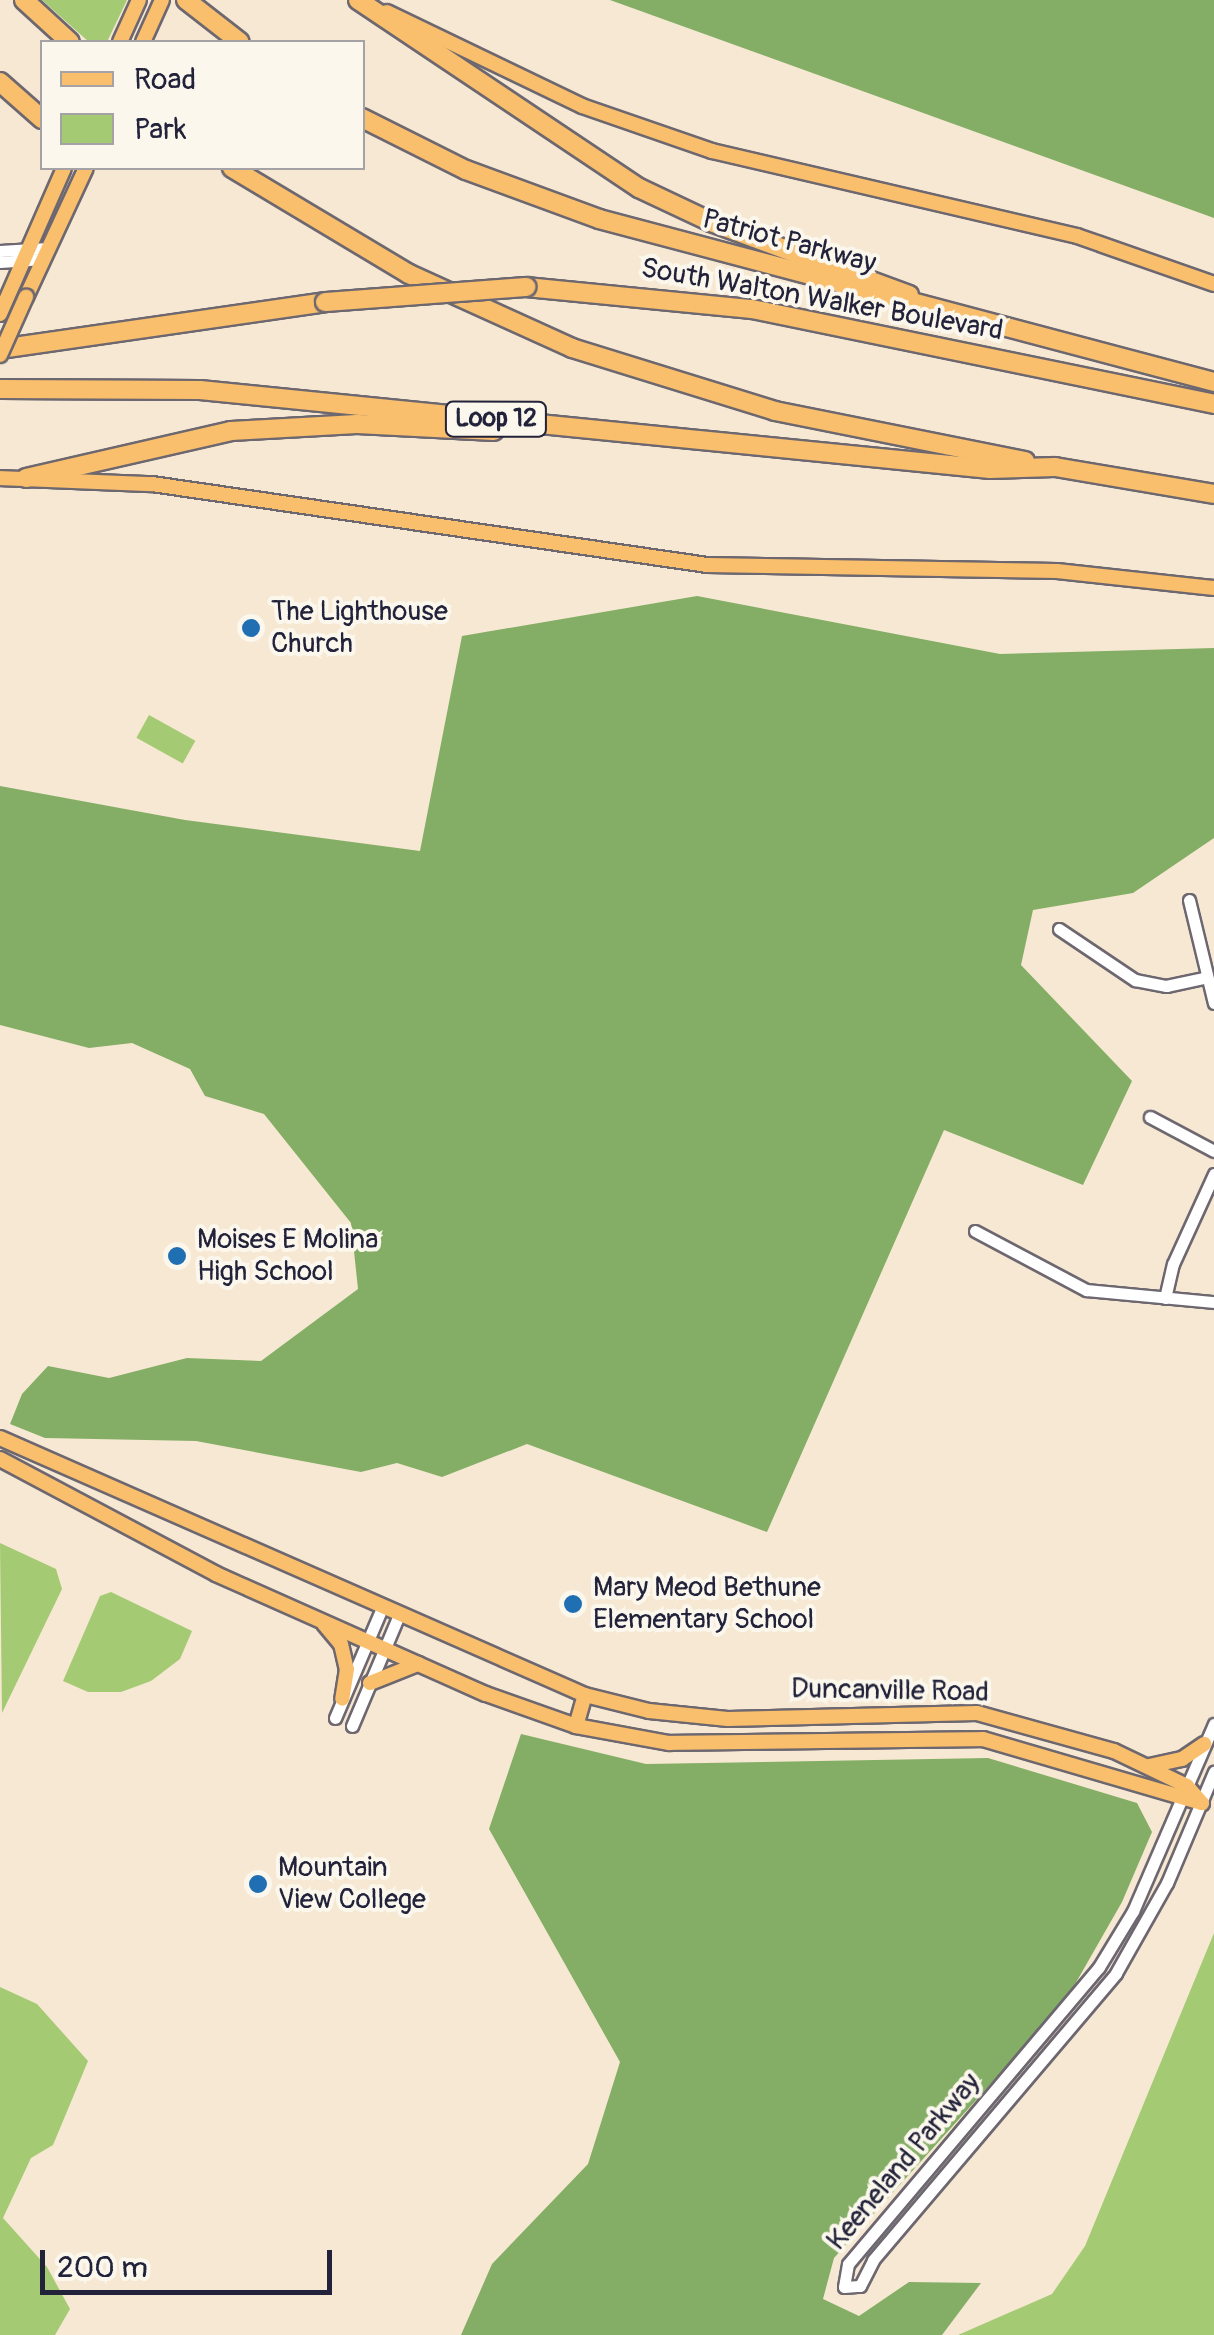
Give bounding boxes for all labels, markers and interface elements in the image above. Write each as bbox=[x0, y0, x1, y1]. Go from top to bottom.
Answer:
legend bbox=[40, 40, 365, 170]
text: Road bbox=[134, 61, 196, 98]
text: Park bbox=[134, 111, 187, 148]
street label: Patriot Parkway bbox=[699, 203, 879, 281]
street label: South Walton Walker Boulevard bbox=[638, 252, 1006, 348]
road number: Loop 12 bbox=[444, 399, 548, 439]
place label: The Lighthouse Church bbox=[271, 595, 448, 661]
marker: The Lighthouse Church bbox=[240, 617, 262, 639]
place label: Moises E Molina High School bbox=[197, 1223, 378, 1289]
marker: Moises E Molina High School bbox=[166, 1245, 188, 1267]
place label: Mary Meod Bethune Elementary School bbox=[593, 1571, 821, 1637]
marker: Mary Meod Bethune Elementary School bbox=[562, 1593, 584, 1615]
street label: Duncanville Road bbox=[791, 1672, 989, 1710]
place label: Mountain View College bbox=[278, 1851, 426, 1917]
marker: Mountain View College bbox=[247, 1873, 269, 1895]
street label: Keeneland Parkway bbox=[820, 2067, 988, 2257]
scale bar bbox=[45, 2230, 338, 2292]
text: 200 m bbox=[57, 2249, 148, 2286]

